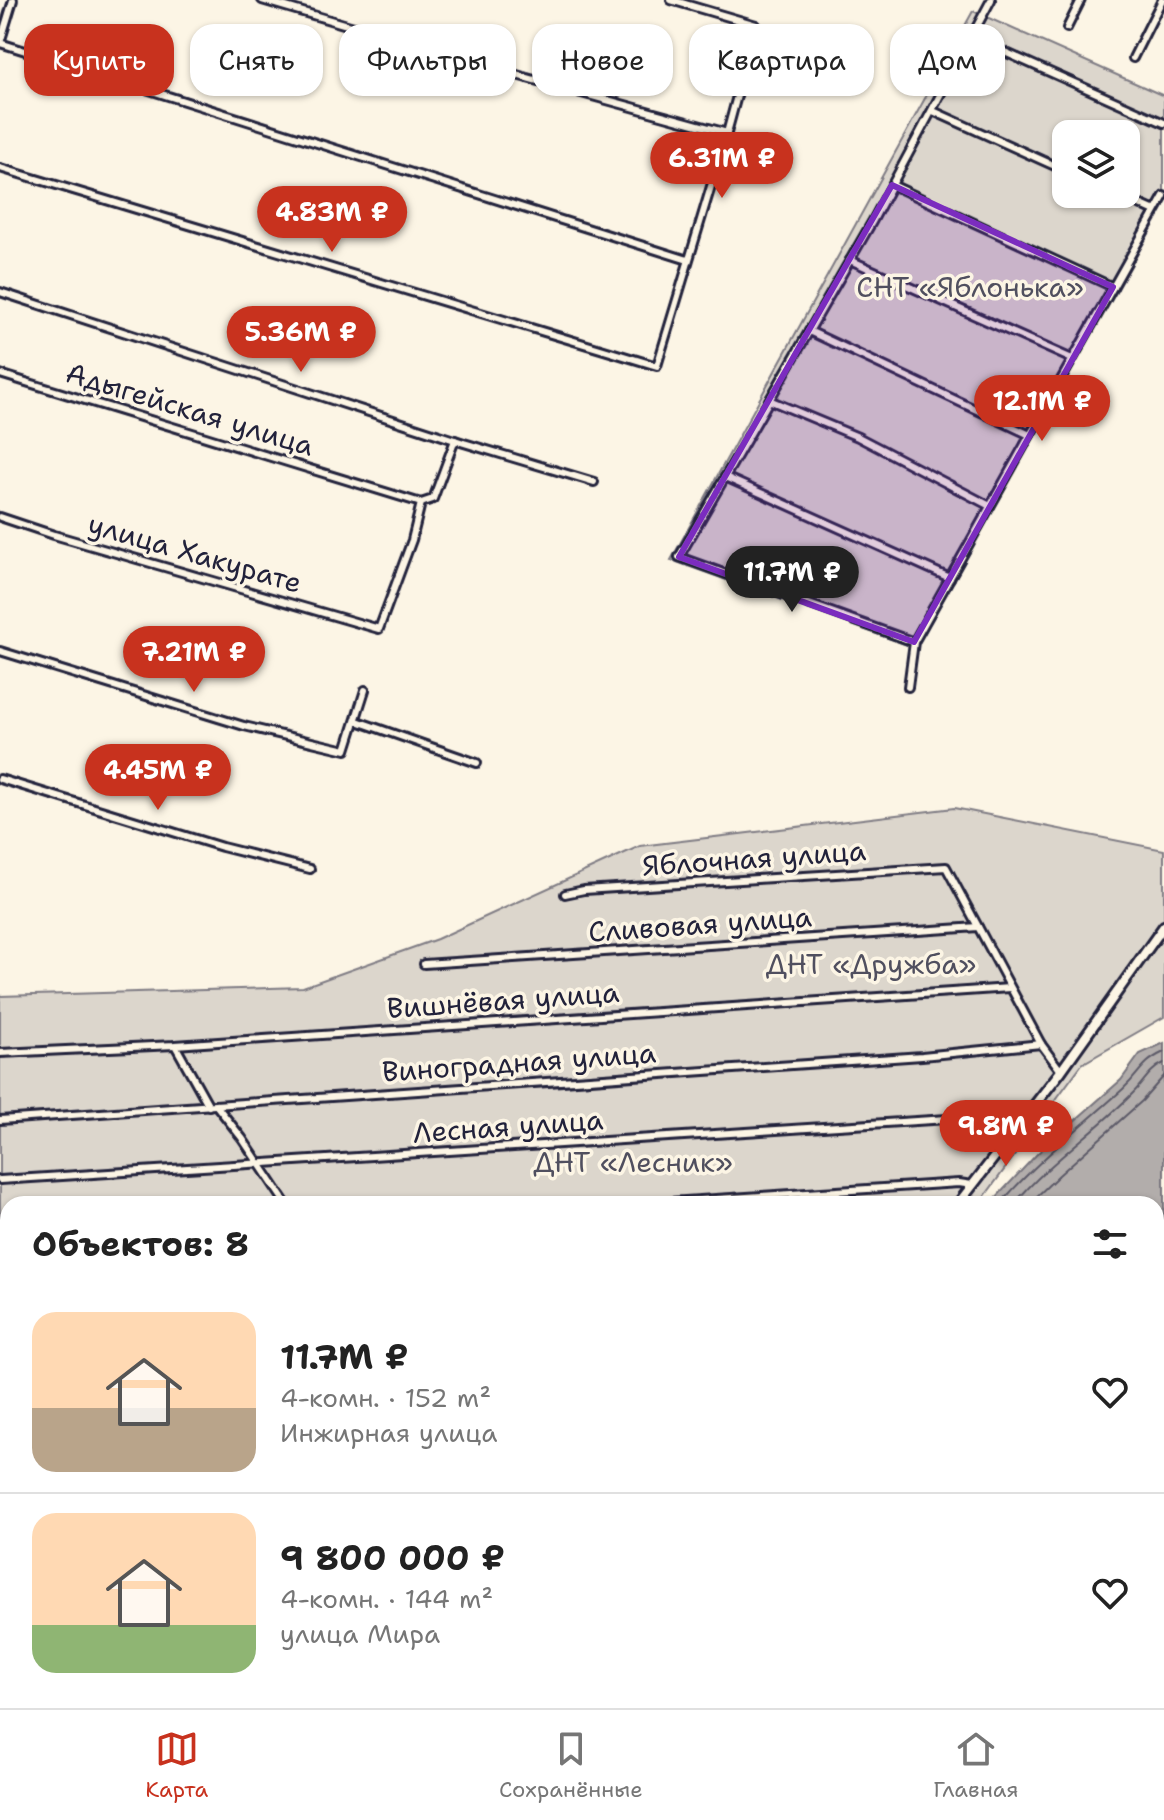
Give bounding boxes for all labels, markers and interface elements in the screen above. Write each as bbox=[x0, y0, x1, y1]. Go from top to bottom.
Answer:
chip: Купить bbox=[24, 24, 174, 96]
chip: Снять bbox=[190, 24, 323, 96]
chip: Фильтры bbox=[339, 24, 516, 96]
chip: Новое bbox=[532, 24, 673, 96]
chip: Квартира bbox=[689, 24, 874, 96]
chip: Дом bbox=[890, 24, 1005, 96]
map controls bbox=[1052, 120, 1140, 208]
button: layers bbox=[1052, 120, 1140, 208]
pin: 6.31M ₽ bbox=[648, 132, 796, 200]
text: 6.31M ₽ bbox=[668, 140, 776, 175]
pin: 4.83M ₽ bbox=[258, 186, 406, 254]
text: 4.83M ₽ bbox=[275, 194, 389, 229]
park label: СНТ «Яблонька» bbox=[856, 268, 1084, 306]
pin: 5.36M ₽ bbox=[227, 306, 375, 374]
text: 5.36M ₽ bbox=[245, 314, 357, 349]
street label: Адыгейская улица bbox=[61, 353, 319, 465]
pin: 12.1M ₽ bbox=[968, 375, 1116, 443]
text: 12.1M ₽ bbox=[992, 383, 1092, 418]
street label: улица Хакурате bbox=[84, 504, 306, 602]
pin: 11.7M ₽ bbox=[718, 546, 866, 614]
text: 11.7M ₽ bbox=[743, 554, 841, 589]
pin: 7.21M ₽ bbox=[120, 626, 268, 694]
text: 7.21M ₽ bbox=[141, 634, 247, 669]
pin: 4.45M ₽ bbox=[84, 744, 232, 812]
text: 4.45M ₽ bbox=[103, 752, 213, 787]
street label: Яблочная улица bbox=[641, 831, 867, 885]
street label: Сливовая улица bbox=[587, 897, 813, 951]
park label: ДНТ «Дружба» bbox=[766, 945, 976, 983]
street label: Вишнёвая улица bbox=[386, 973, 620, 1027]
street label: Виноградная улица bbox=[381, 1033, 657, 1091]
street label: Лесная улица bbox=[412, 1100, 604, 1152]
pin: 9.8M ₽ bbox=[941, 1100, 1071, 1168]
text: 9.8M ₽ bbox=[958, 1108, 1054, 1143]
park label: ДНТ «Лесник» bbox=[533, 1143, 733, 1181]
text: Объектов: 8 bbox=[32, 1221, 249, 1267]
icon: filters bbox=[1088, 1222, 1132, 1266]
text: 11.7M ₽ bbox=[280, 1334, 409, 1380]
icon: home bbox=[96, 1344, 192, 1440]
icon: heart bbox=[1088, 1370, 1132, 1414]
text: 4-комн. · 152 m² bbox=[280, 1380, 491, 1415]
text: Инжирная улица bbox=[280, 1415, 497, 1450]
text: 9 800 000 ₽ bbox=[280, 1535, 505, 1581]
icon: home bbox=[96, 1545, 192, 1641]
icon: heart bbox=[1088, 1571, 1132, 1615]
text: 4-комн. · 144 m² bbox=[280, 1581, 493, 1616]
text: улица Мира bbox=[280, 1616, 440, 1651]
tab: Карта bbox=[145, 1727, 208, 1804]
tab: Сохранённые bbox=[499, 1727, 643, 1804]
tab: Главная bbox=[933, 1727, 1019, 1804]

